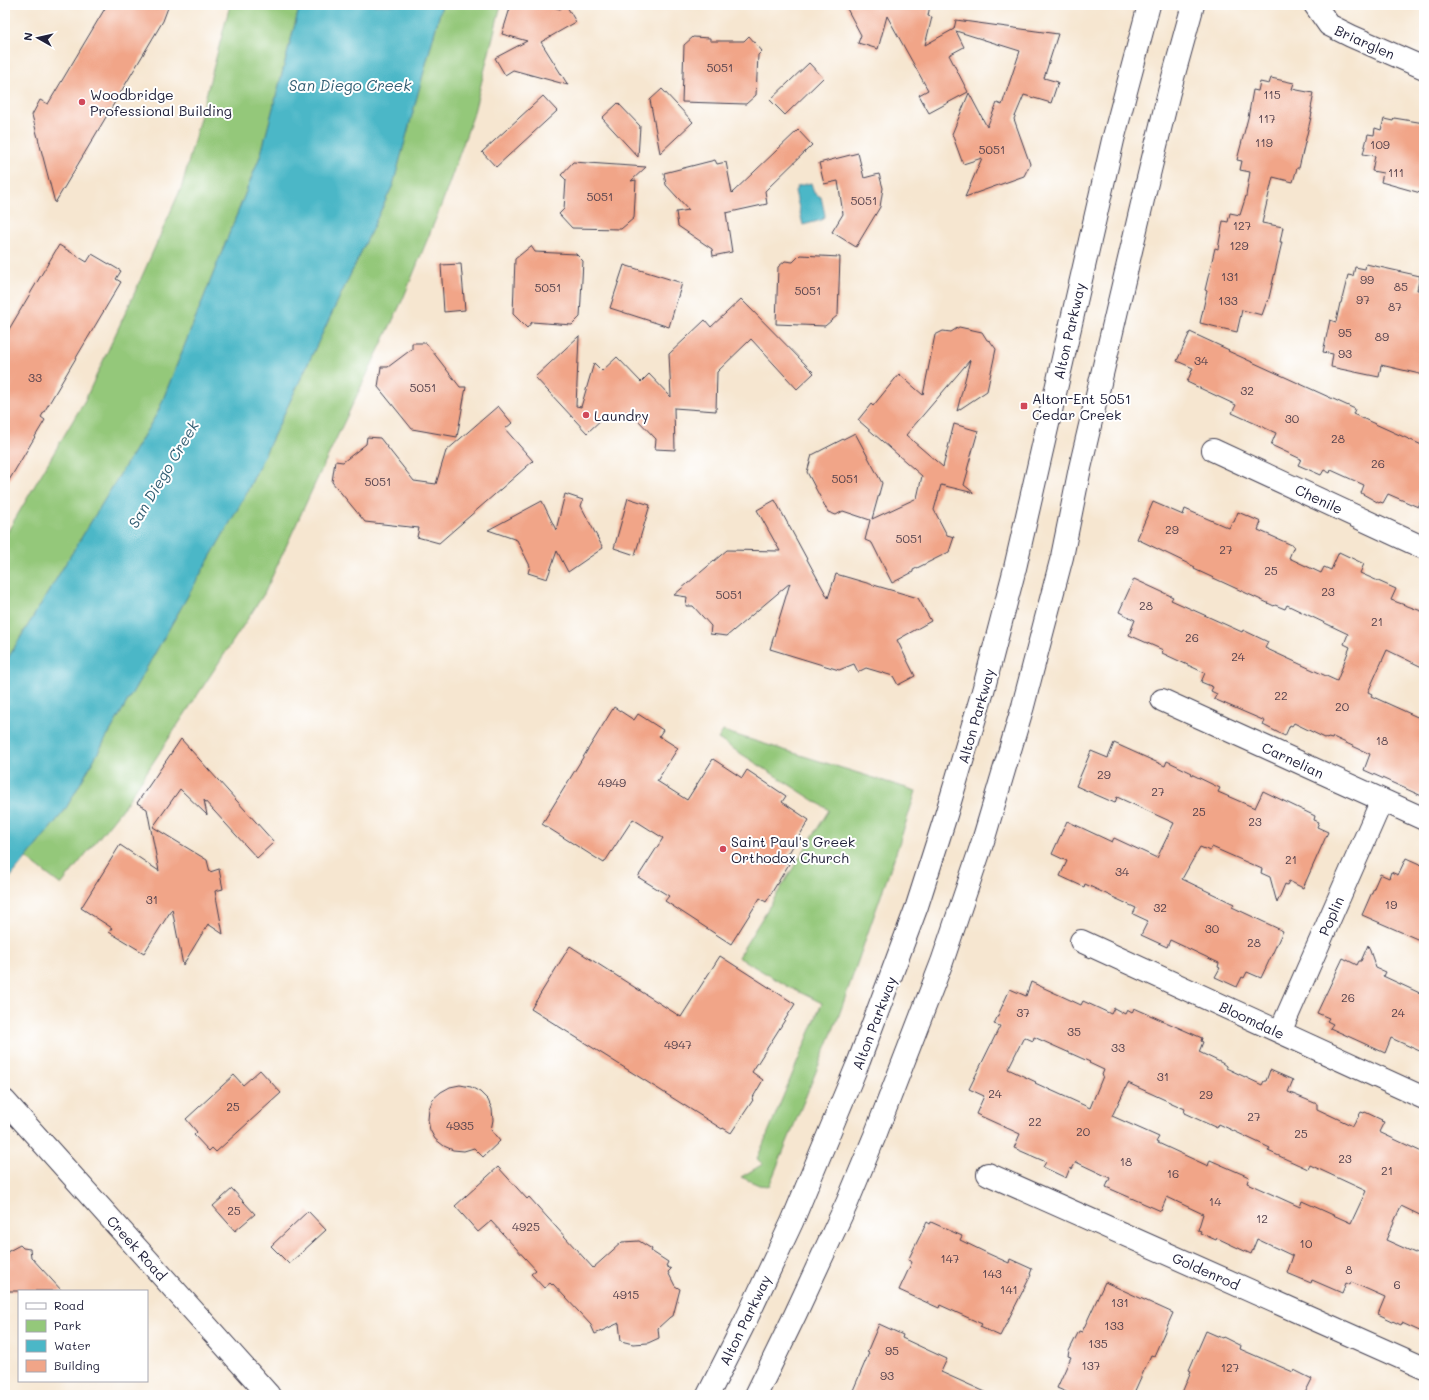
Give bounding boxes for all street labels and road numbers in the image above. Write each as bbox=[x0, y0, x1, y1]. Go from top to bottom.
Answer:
street label: Briarglen bbox=[1332, 20, 1398, 64]
street label: Alton Parkway bbox=[1049, 281, 1089, 381]
street label: Chenile bbox=[1292, 480, 1346, 518]
street label: Alton Parkway bbox=[953, 666, 999, 766]
street label: Carnelian bbox=[1259, 737, 1327, 783]
street label: Poplin bbox=[1314, 893, 1348, 939]
street label: Alton Parkway bbox=[847, 974, 901, 1072]
street label: Bloomdale bbox=[1216, 997, 1288, 1043]
street label: Creek Road bbox=[103, 1211, 171, 1285]
street label: Goldenrod bbox=[1169, 1248, 1243, 1294]
street label: Alton Parkway bbox=[715, 1272, 775, 1368]

